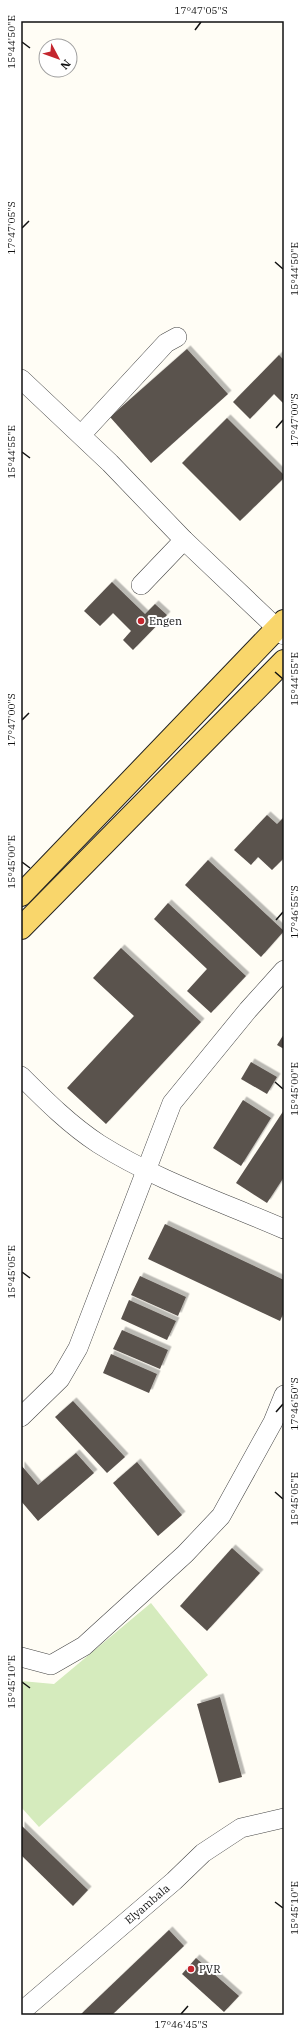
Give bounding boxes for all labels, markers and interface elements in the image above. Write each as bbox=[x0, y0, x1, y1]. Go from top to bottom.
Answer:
text: 17°47'05"S bbox=[174, 4, 228, 17]
text: 15°44'50"E bbox=[5, 15, 18, 69]
north arrow bbox=[38, 38, 78, 78]
text: N bbox=[57, 57, 74, 73]
text: 17°47'05"S bbox=[5, 201, 18, 255]
text: 15°44'50"E bbox=[288, 242, 301, 296]
text: 17°47'00"S bbox=[288, 393, 301, 447]
text: 15°44'55"E bbox=[5, 425, 18, 479]
place label: Engen bbox=[149, 614, 182, 628]
marker: Engen bbox=[136, 616, 146, 626]
text: 15°44'55"E bbox=[288, 652, 301, 706]
text: 17°47'00"S bbox=[5, 693, 18, 747]
text: 15°45'00"E bbox=[5, 835, 18, 889]
text: 17°46'55"S bbox=[288, 885, 301, 939]
text: 15°45'00"E bbox=[288, 1062, 301, 1116]
text: 15°45'05"E bbox=[5, 1245, 18, 1299]
text: 17°46'50"S bbox=[288, 1377, 301, 1431]
text: 15°45'05"E bbox=[288, 1472, 301, 1526]
text: 15°45'10"E bbox=[5, 1655, 18, 1709]
street label: Elyambala bbox=[122, 1881, 172, 1927]
text: 15°45'10"E bbox=[288, 1881, 301, 1935]
place label: PVR bbox=[199, 1962, 221, 1976]
marker: PVR bbox=[186, 1964, 196, 1974]
text: 17°46'45"S bbox=[154, 2018, 208, 2031]

